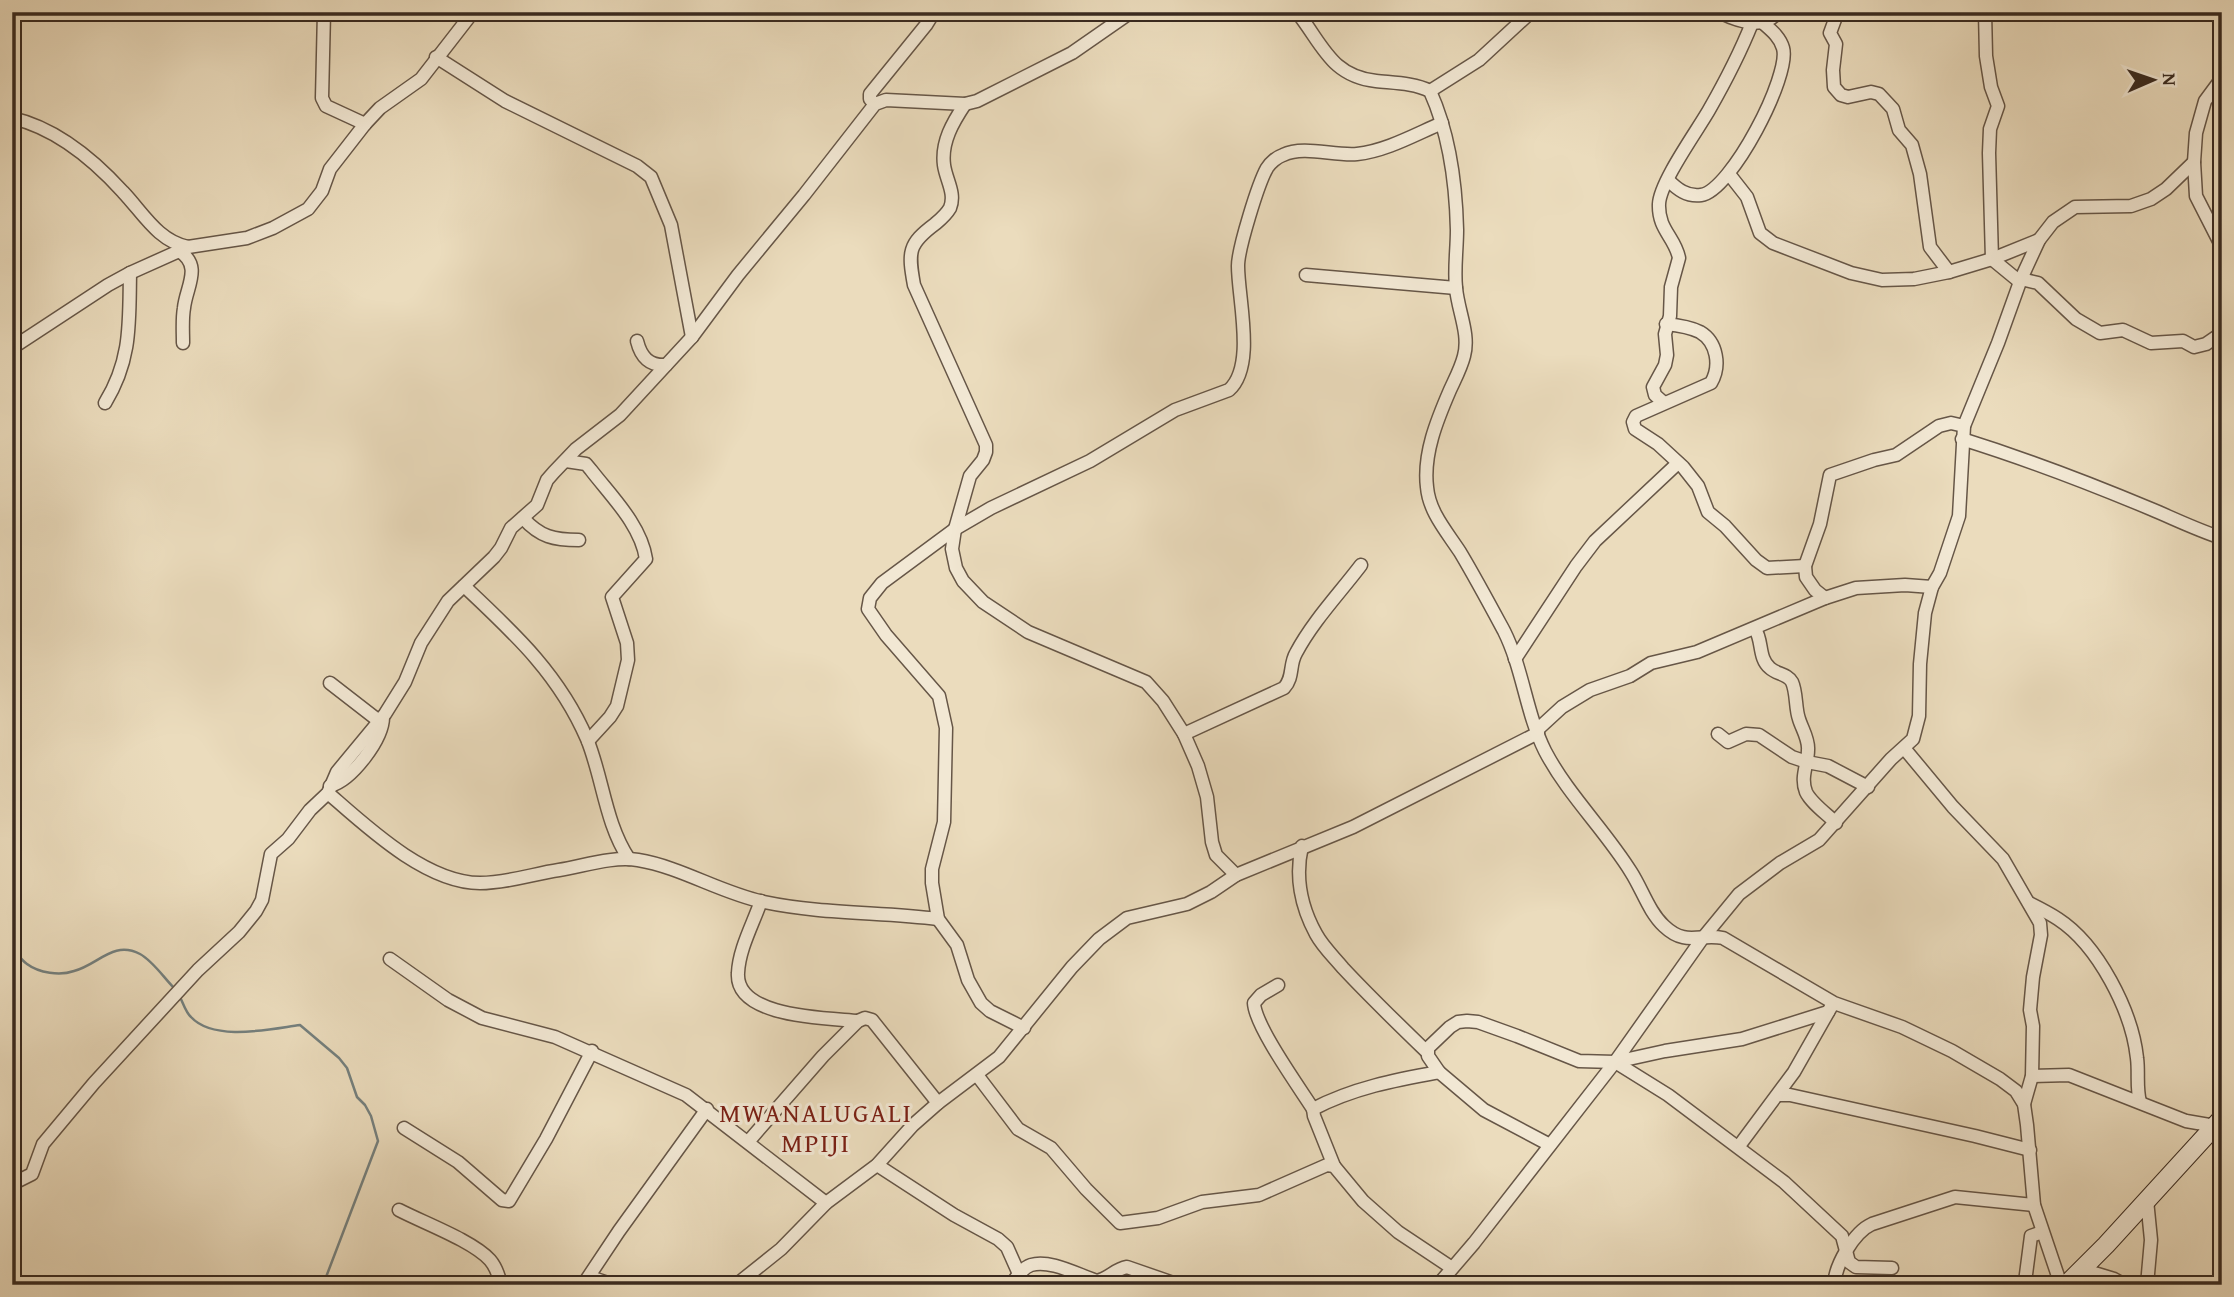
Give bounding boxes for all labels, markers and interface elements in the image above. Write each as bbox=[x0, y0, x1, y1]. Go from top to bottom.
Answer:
north arrow bbox=[2118, 46, 2188, 116]
text: N bbox=[2156, 73, 2184, 87]
district label: MWANALUGALI MPIJI bbox=[719, 1093, 913, 1162]

